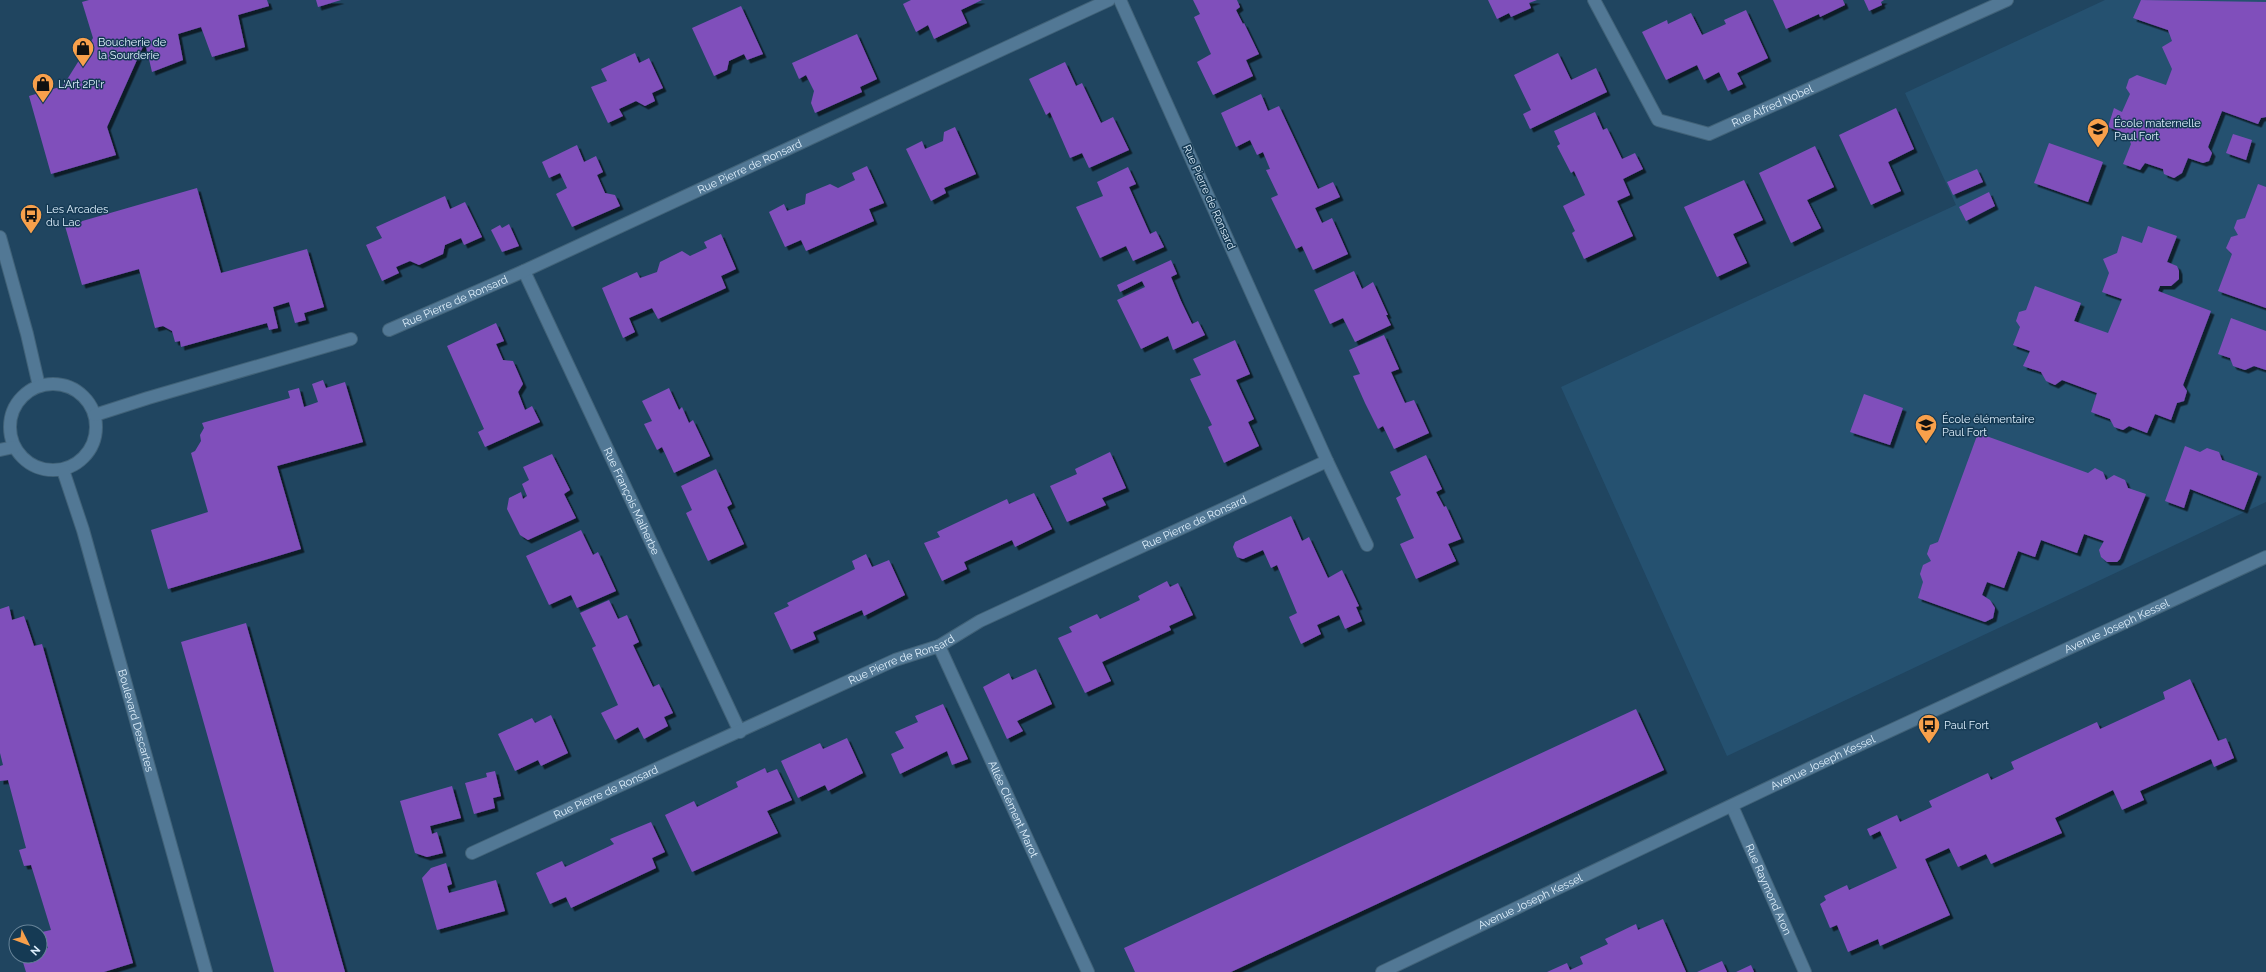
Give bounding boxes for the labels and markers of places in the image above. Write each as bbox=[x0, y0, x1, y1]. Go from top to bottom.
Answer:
shop icon: Boucherie de la Sourderie bbox=[70, 35, 96, 68]
place label: Boucherie de la Sourderie bbox=[98, 36, 167, 62]
shop icon: L'Art 2Pl'r bbox=[30, 71, 56, 104]
place label: L'Art 2Pl'r bbox=[58, 78, 104, 91]
school or university icon: École maternelle Paul Fort bbox=[2085, 116, 2111, 149]
place label: École maternelle Paul Fort bbox=[2114, 116, 2201, 143]
bus stop icon: Les Arcades du Lac bbox=[18, 202, 44, 235]
place label: Les Arcades du Lac bbox=[46, 203, 108, 229]
school or university icon: École élémentaire Paul Fort bbox=[1913, 412, 1939, 445]
place label: École élémentaire Paul Fort bbox=[1942, 412, 2035, 439]
bus stop icon: Paul Fort bbox=[1916, 712, 1942, 745]
place label: Paul Fort bbox=[1944, 719, 1989, 732]

